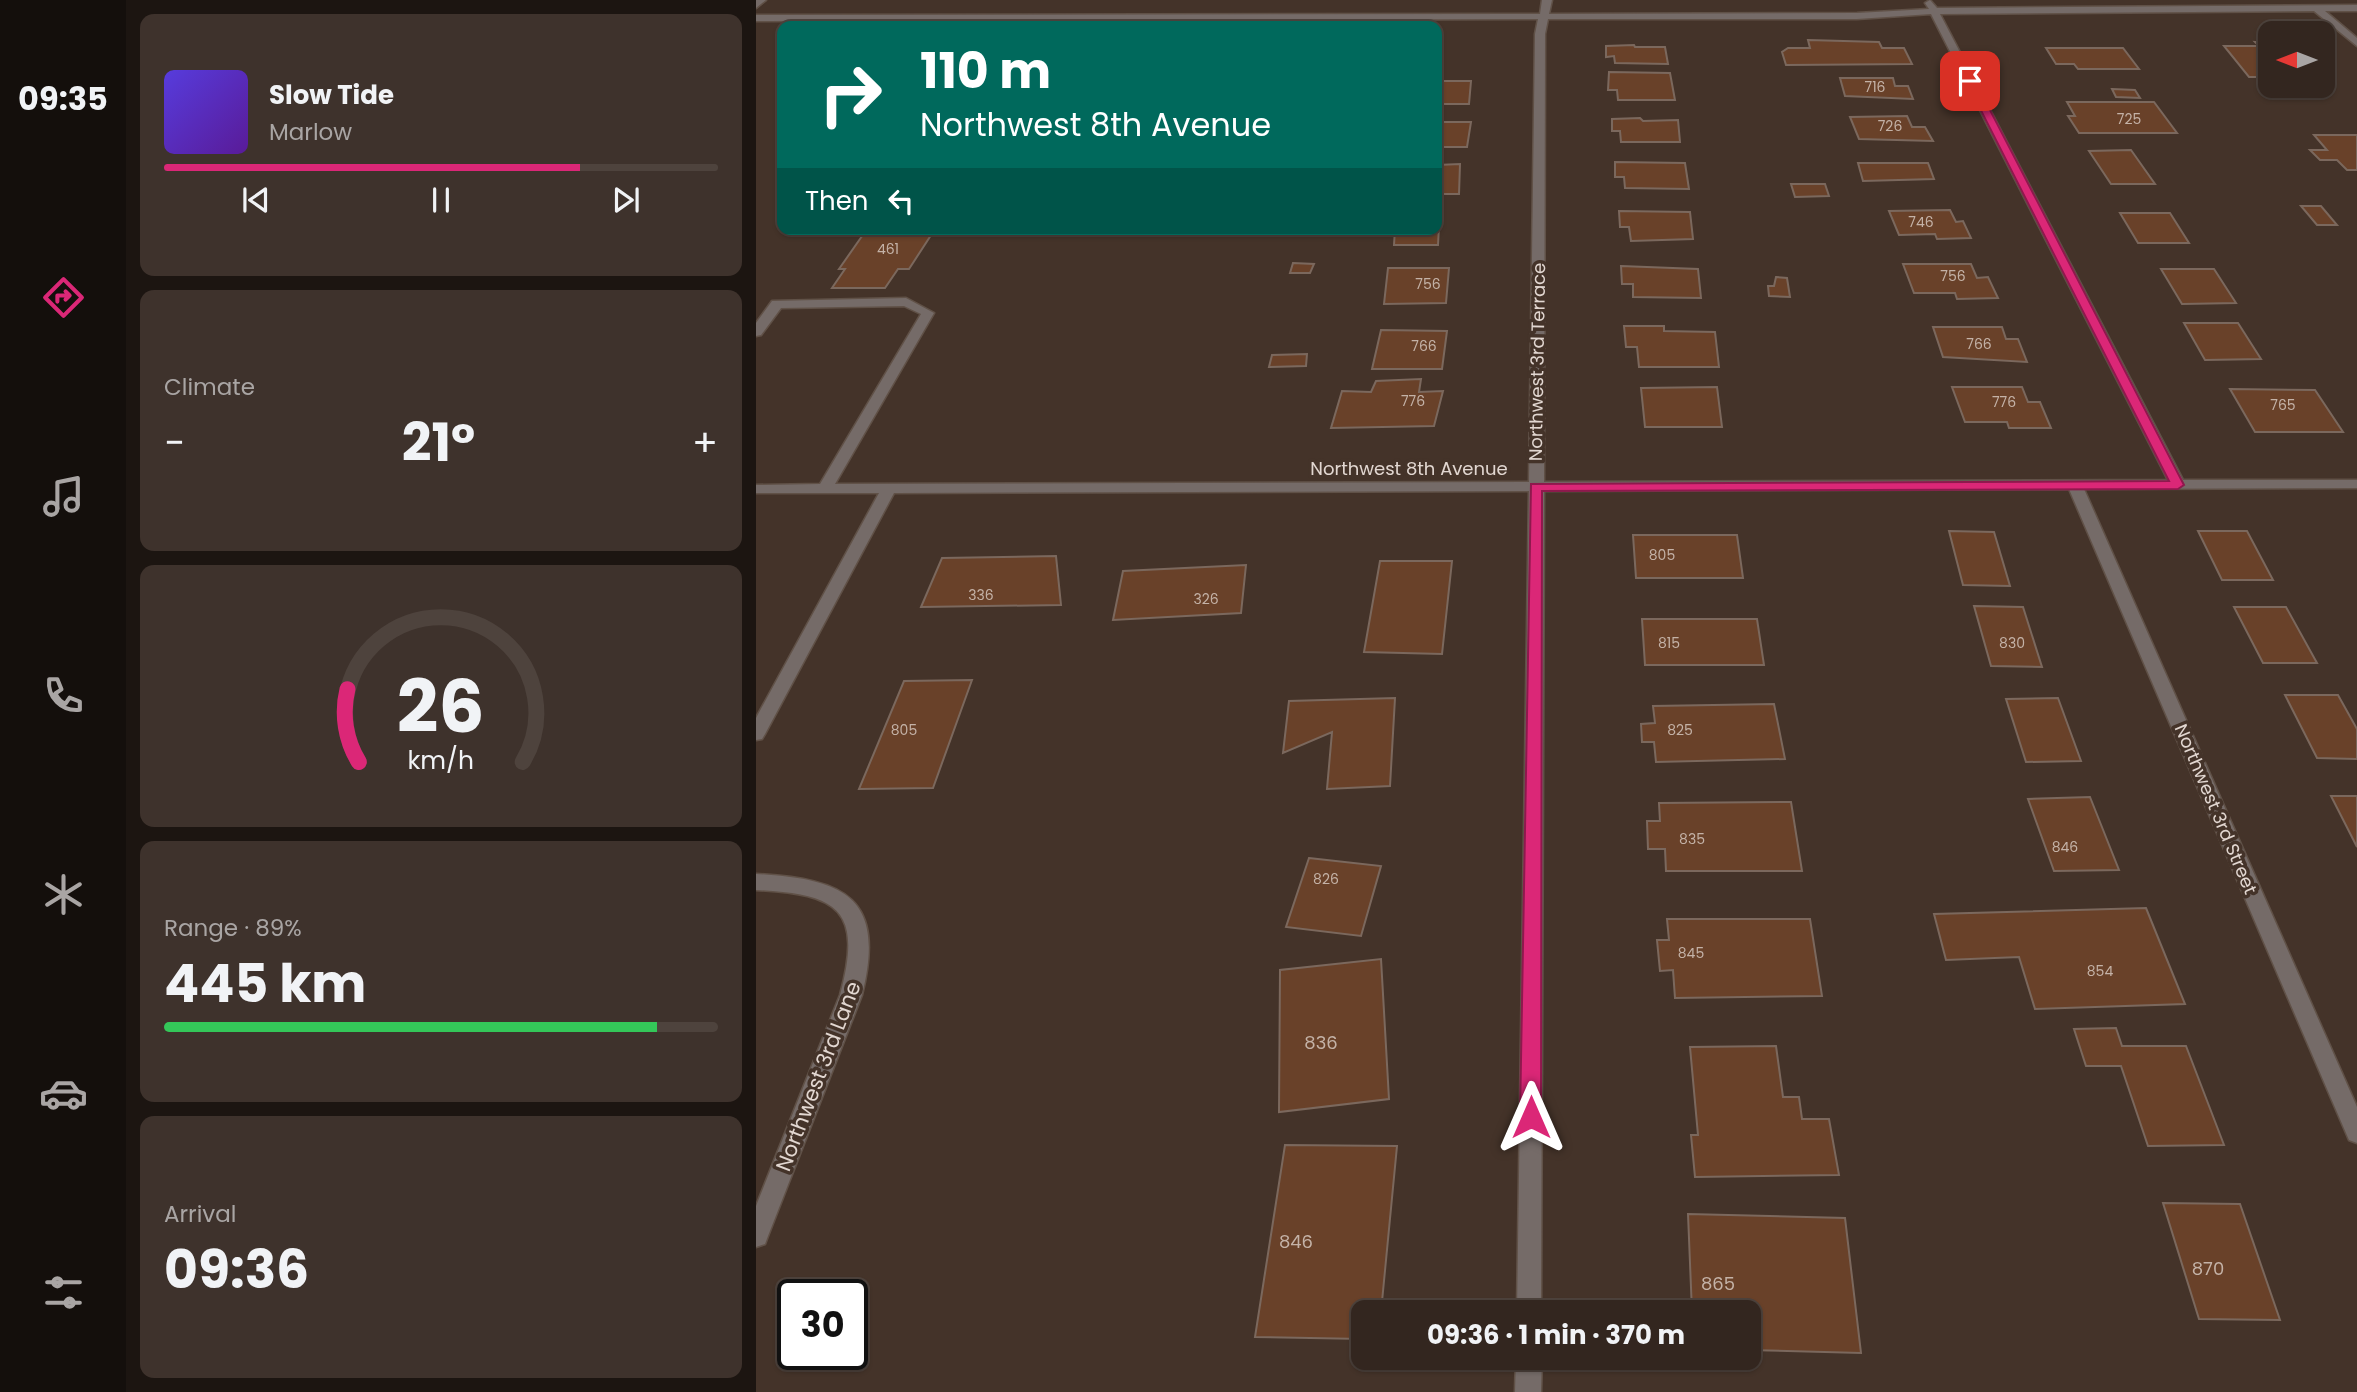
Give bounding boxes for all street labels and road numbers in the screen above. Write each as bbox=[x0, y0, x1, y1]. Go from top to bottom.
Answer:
street label: Northwest 3rd Terrace bbox=[1523, 263, 1551, 461]
street label: Northwest 8th Avenue bbox=[1310, 456, 1508, 481]
street label: Northwest 3rd Street bbox=[2169, 720, 2263, 898]
street label: Northwest 3rd Lane bbox=[768, 977, 868, 1175]

